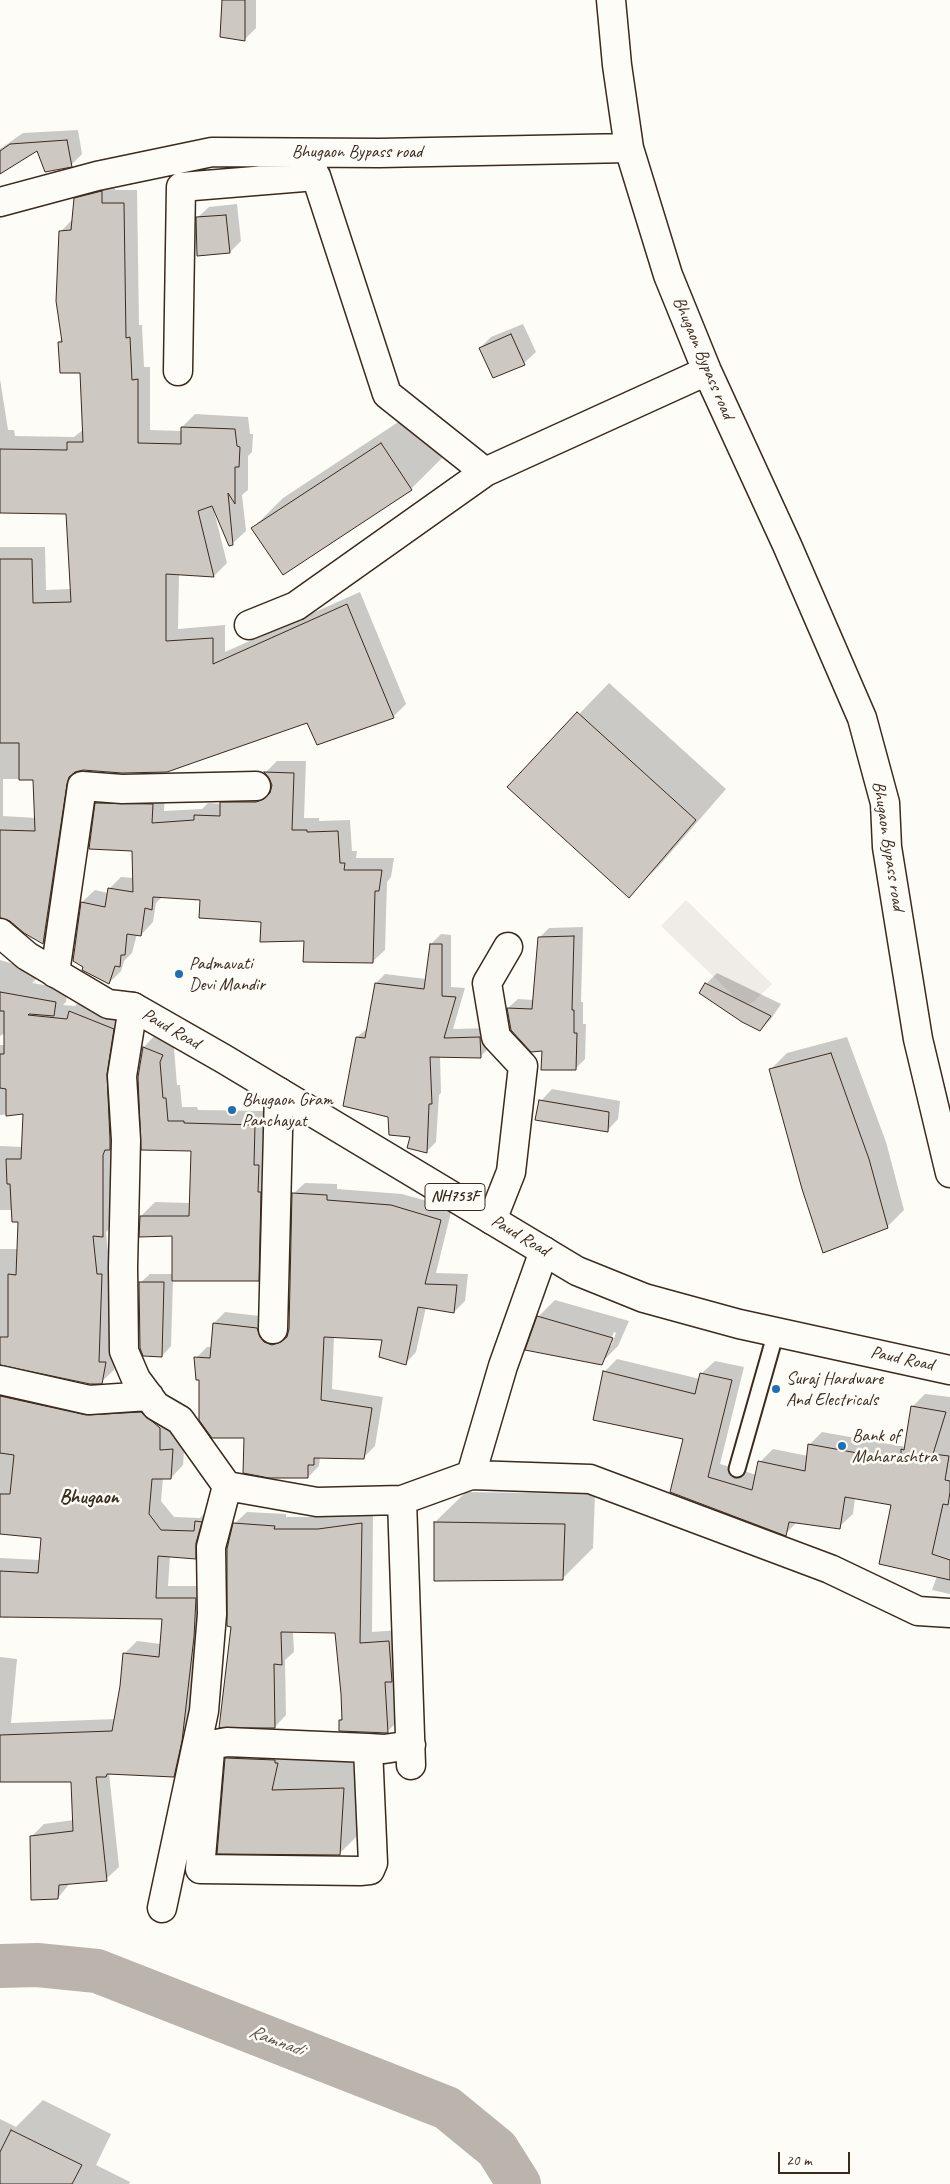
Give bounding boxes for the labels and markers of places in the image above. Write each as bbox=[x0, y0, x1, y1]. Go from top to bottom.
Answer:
place label: Padmavati Devi Mandir bbox=[189, 953, 265, 996]
marker: Padmavati Devi Mandir bbox=[173, 968, 185, 980]
place label: Bhugaon Gram Panchayat bbox=[242, 1089, 333, 1132]
marker: Bhugaon Gram Panchayat bbox=[226, 1104, 238, 1116]
place label: Suraj Hardware And Electricals bbox=[786, 1368, 883, 1410]
marker: Suraj Hardware And Electricals bbox=[770, 1383, 782, 1395]
place label: Bank of Maharashtra bbox=[852, 1425, 937, 1468]
marker: Bank of Maharashtra bbox=[836, 1440, 848, 1452]

